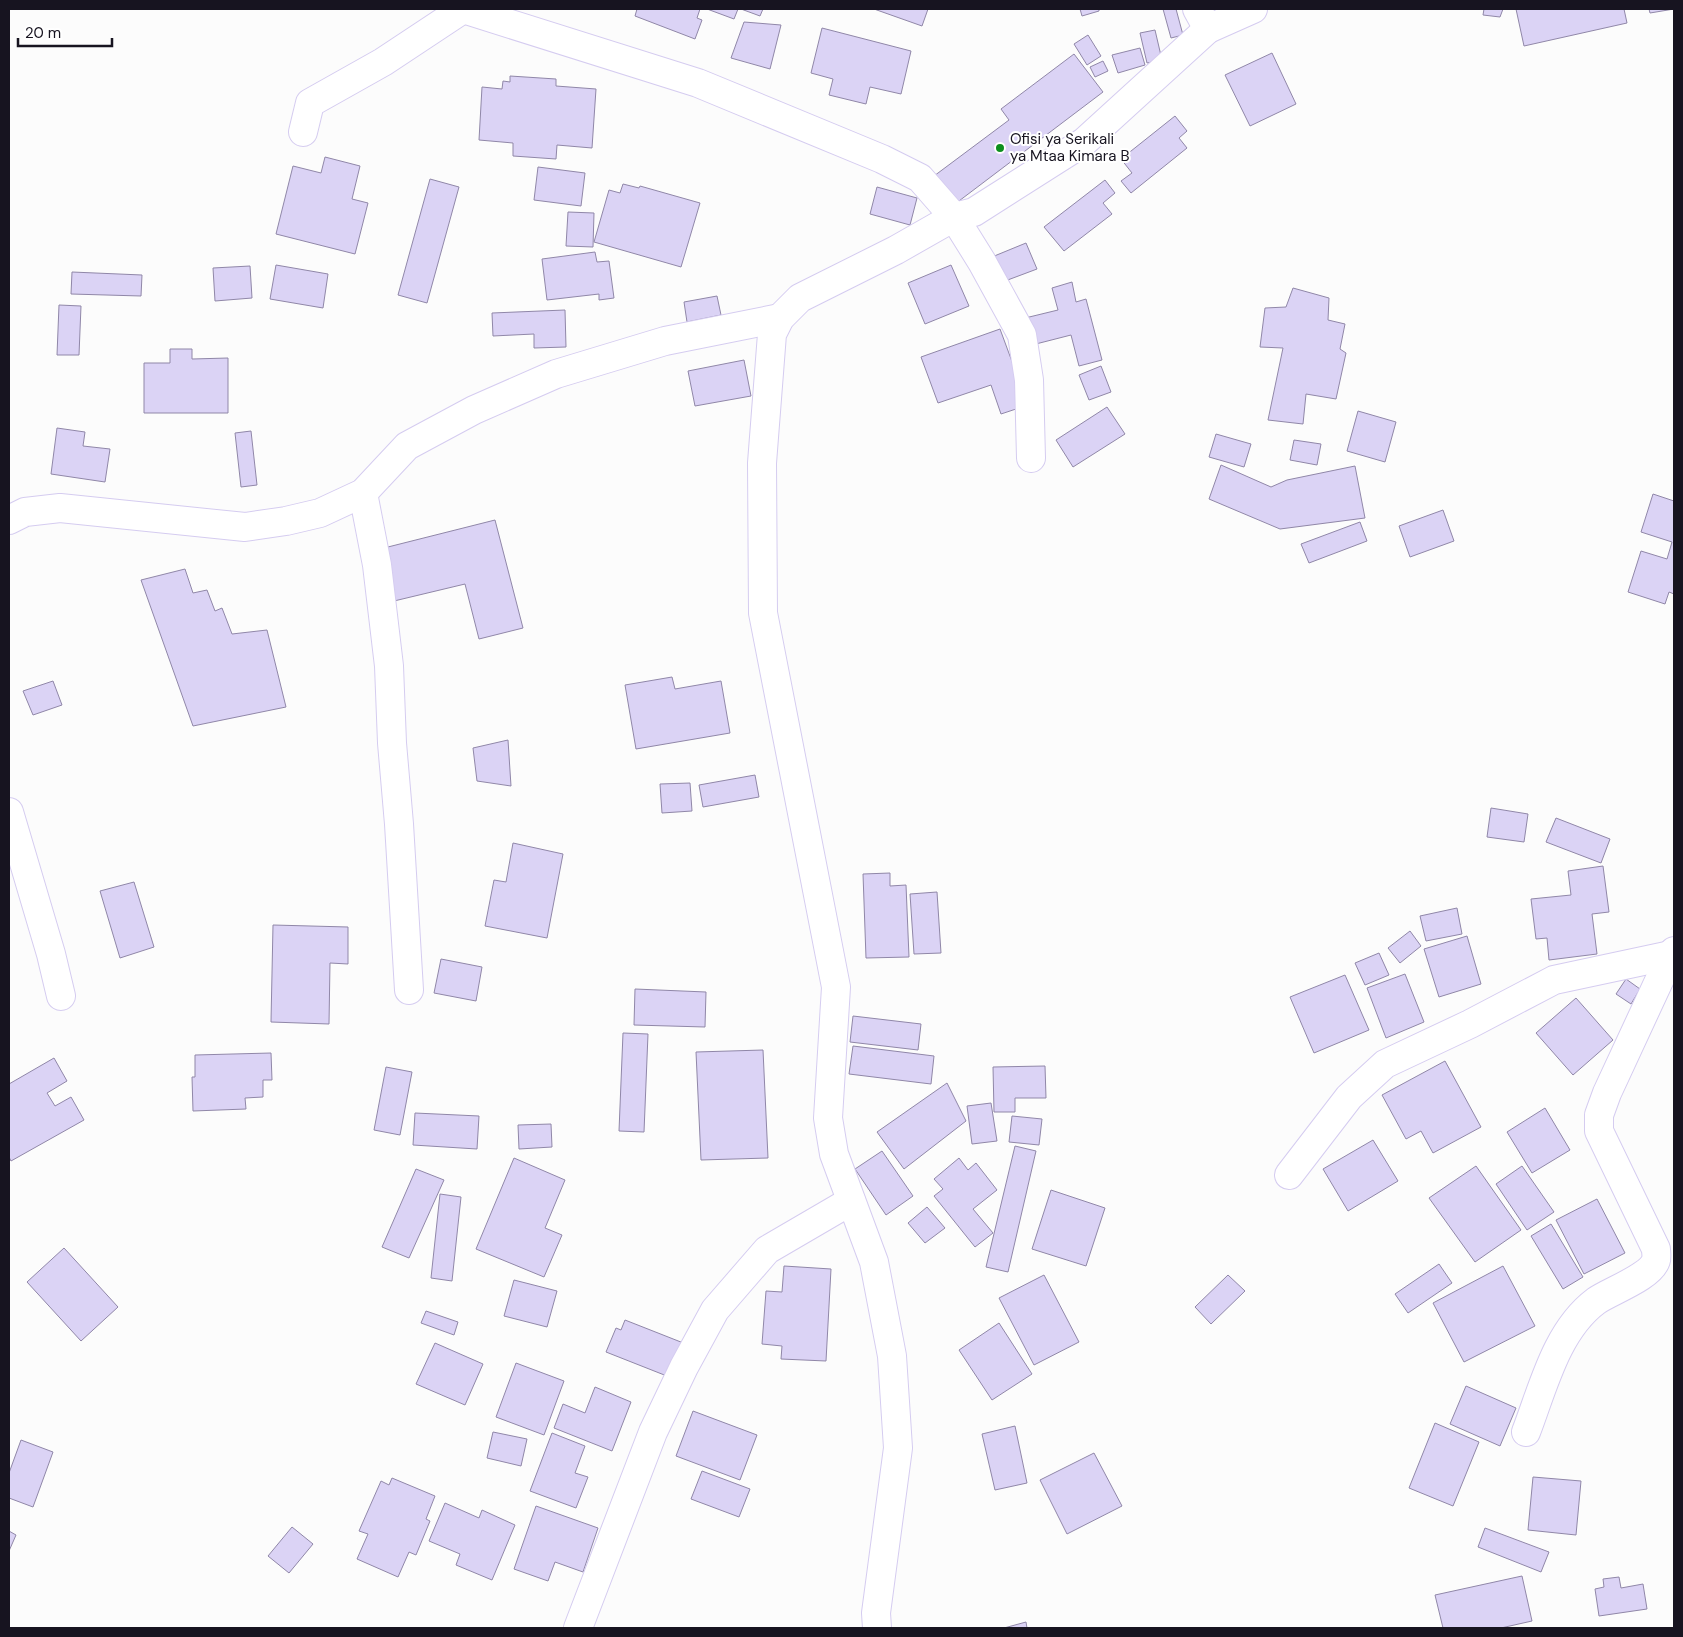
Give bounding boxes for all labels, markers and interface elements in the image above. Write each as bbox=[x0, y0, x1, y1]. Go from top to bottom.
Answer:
scale bar bbox=[18, 15, 111, 47]
text: 20 m bbox=[25, 23, 61, 43]
place label: Ofisi ya Serikali ya Mtaa Kimara B bbox=[1010, 129, 1129, 166]
marker: Ofisi ya Serikali ya Mtaa Kimara B bbox=[994, 142, 1006, 154]

